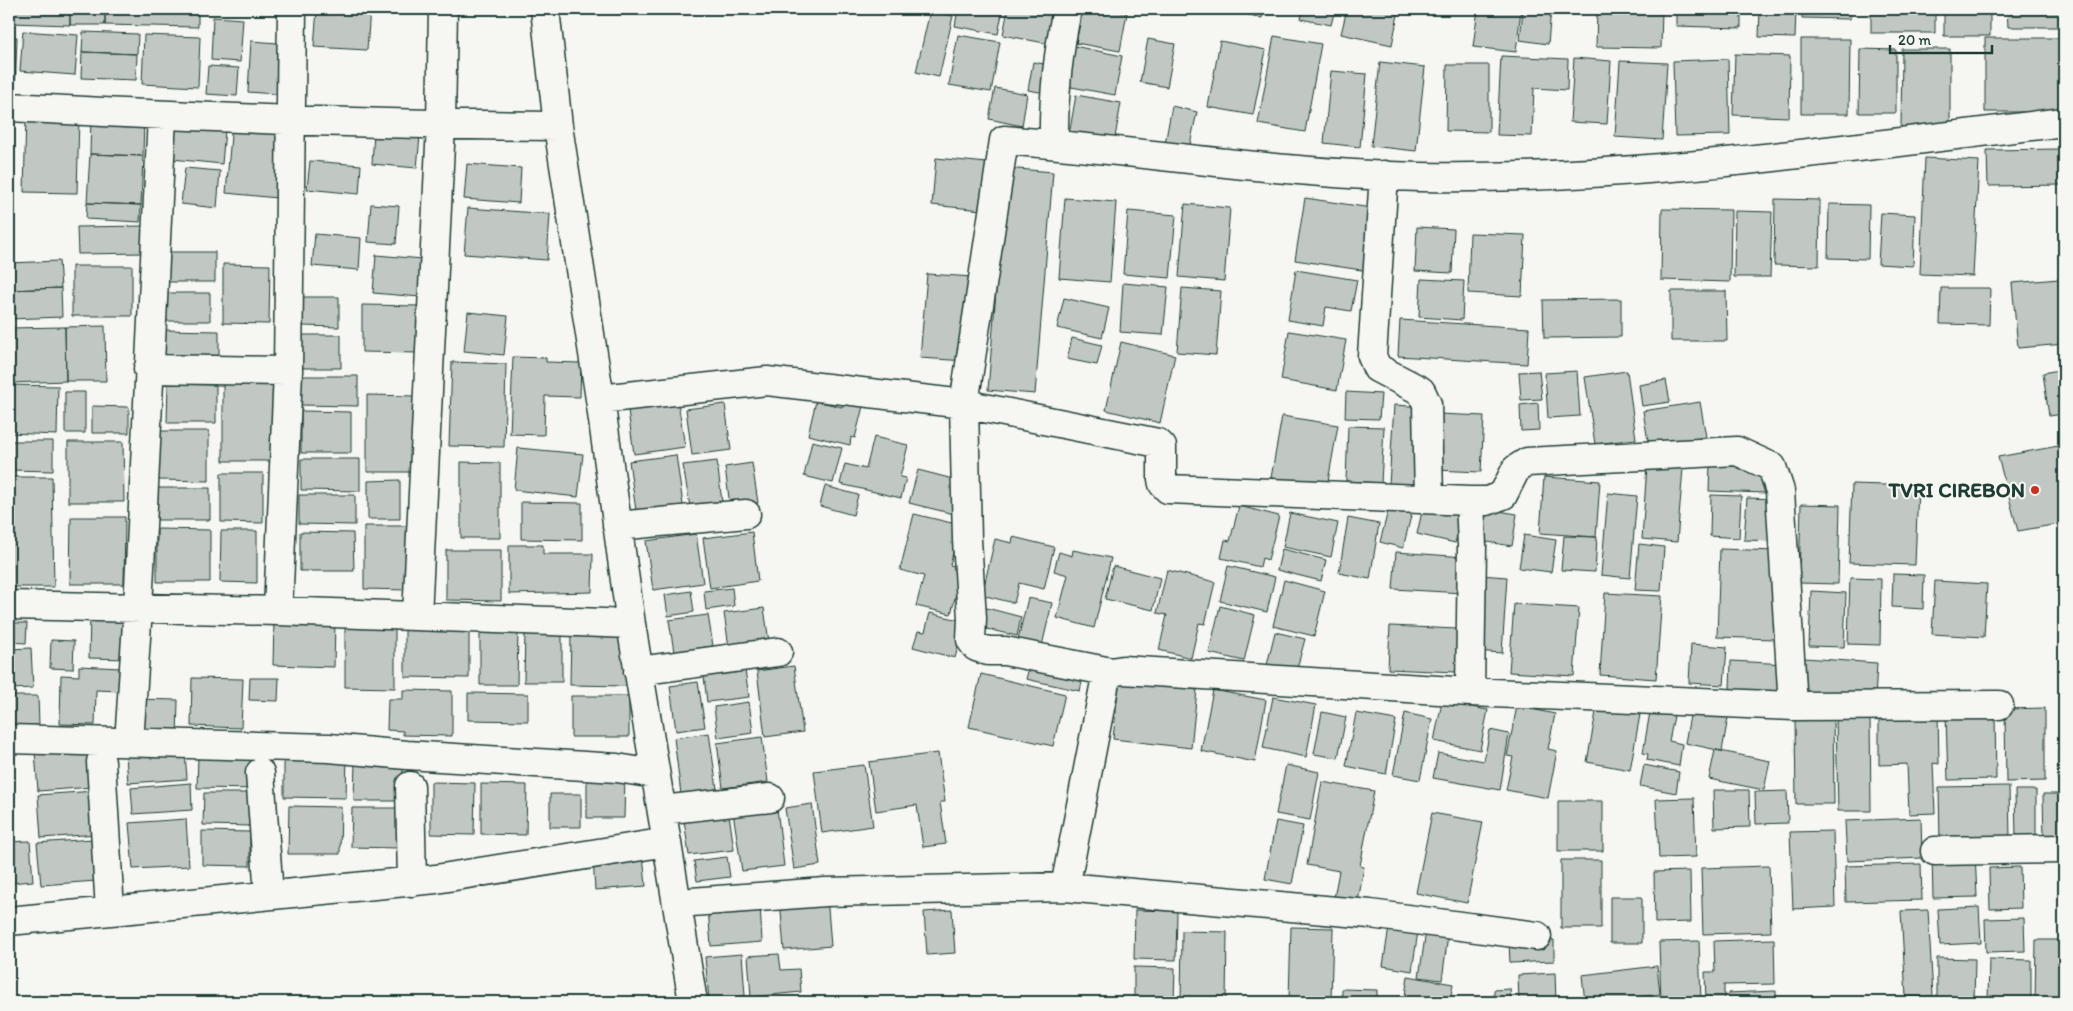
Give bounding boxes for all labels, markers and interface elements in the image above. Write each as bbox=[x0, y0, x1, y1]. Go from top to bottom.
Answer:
scale bar bbox=[1890, 22, 1993, 54]
text: 20 m bbox=[1898, 31, 1932, 49]
place label: TVRI CIREBON bbox=[1888, 477, 2025, 502]
marker: TVRI CIREBON bbox=[2029, 484, 2041, 496]

